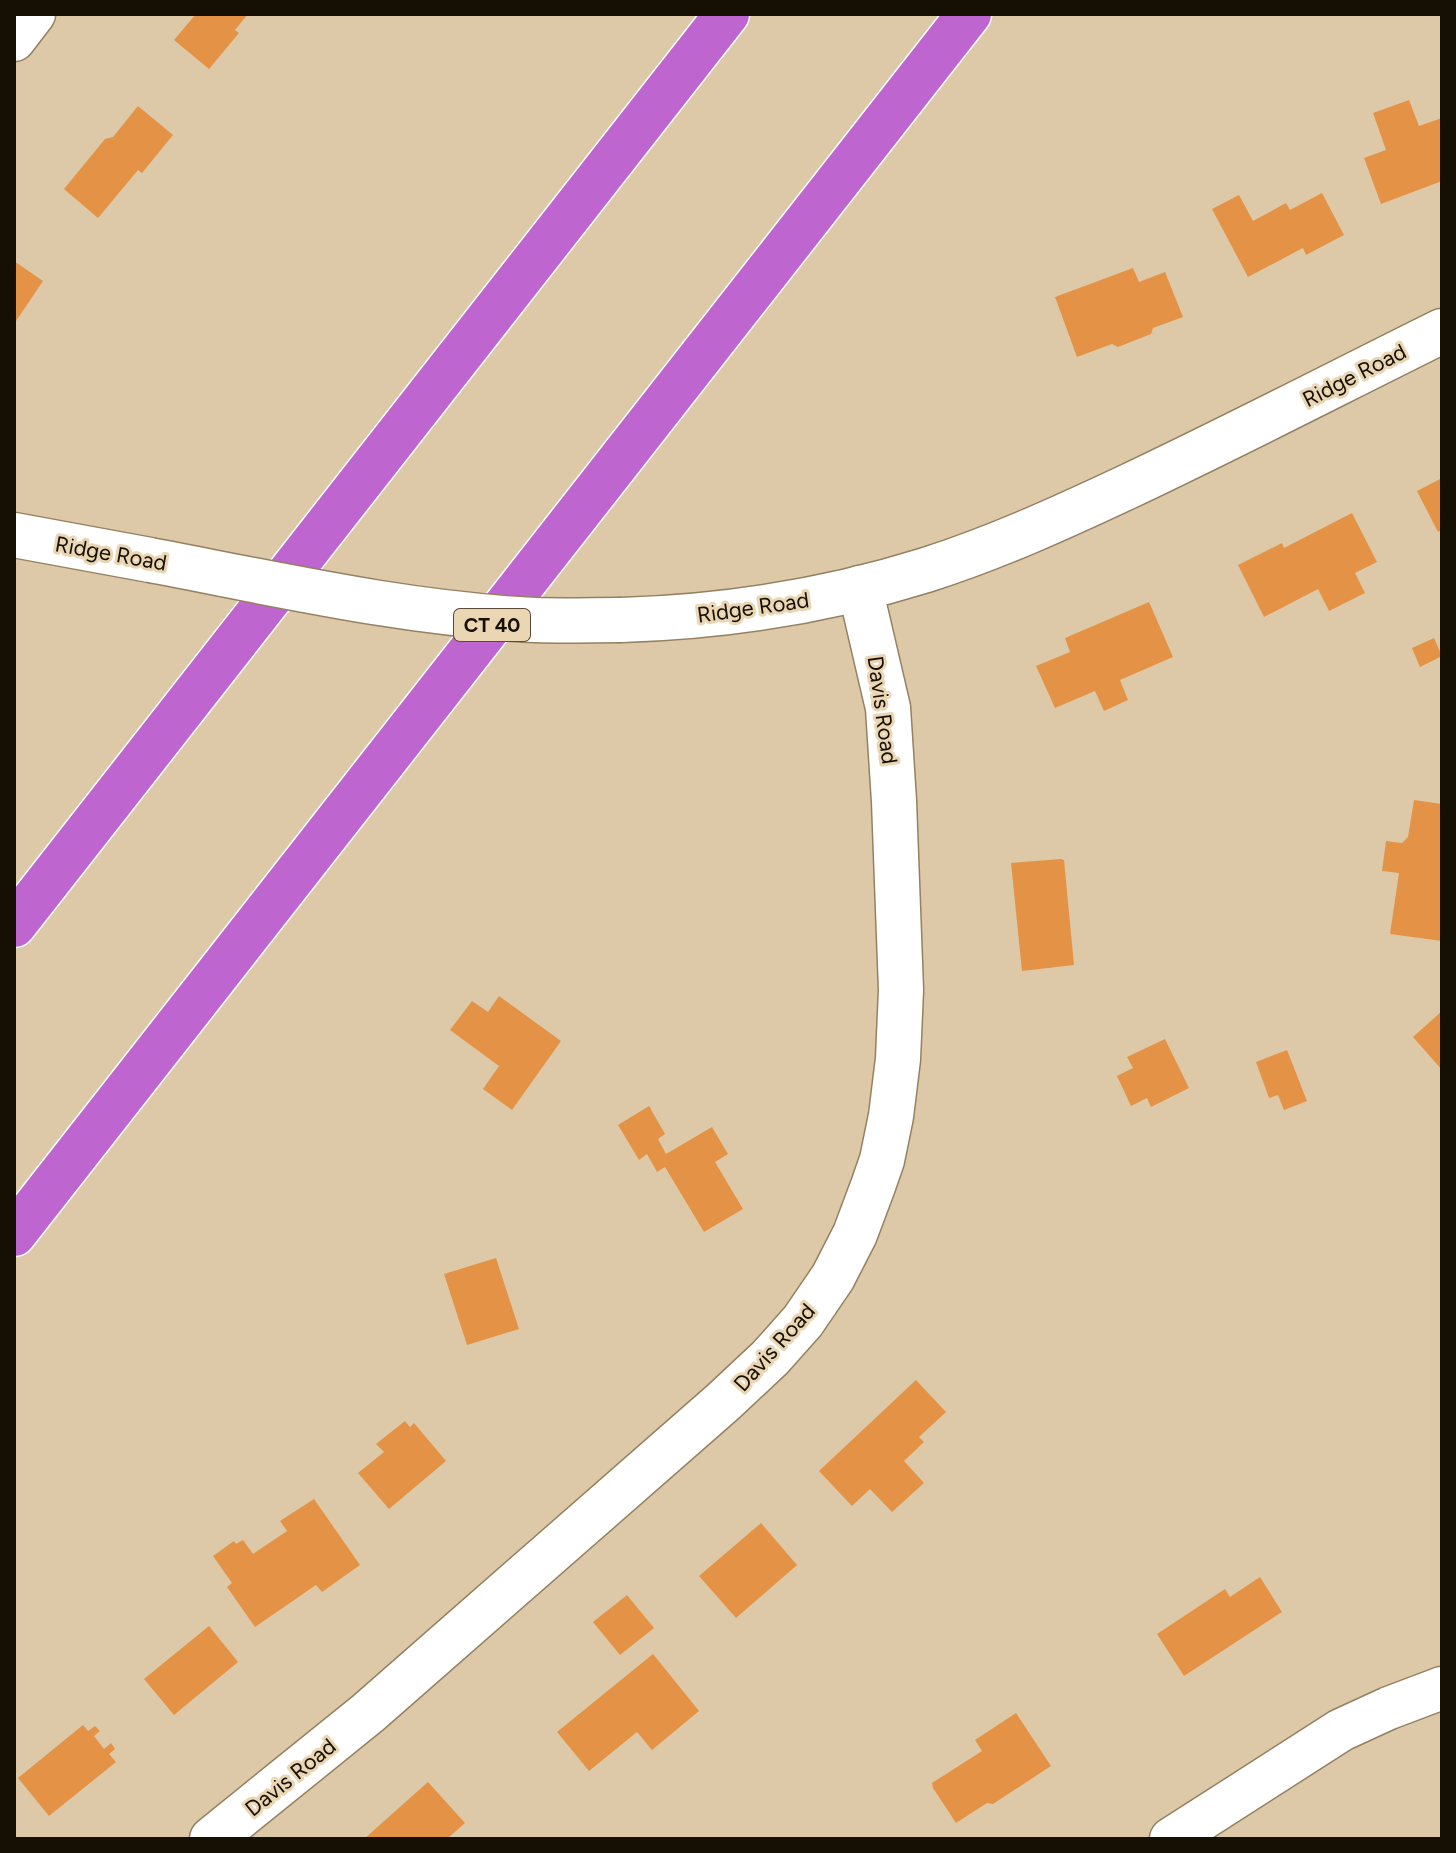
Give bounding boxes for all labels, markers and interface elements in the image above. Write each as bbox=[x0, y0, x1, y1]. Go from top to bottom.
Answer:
street label: Ridge Road bbox=[1298, 338, 1411, 413]
street label: Ridge Road bbox=[53, 530, 169, 577]
street label: Ridge Road bbox=[695, 586, 811, 629]
road number: CT 40 bbox=[454, 609, 530, 641]
street label: Davis Road bbox=[862, 654, 903, 766]
street label: Davis Road bbox=[728, 1298, 821, 1397]
street label: Davis Road bbox=[239, 1733, 341, 1822]

